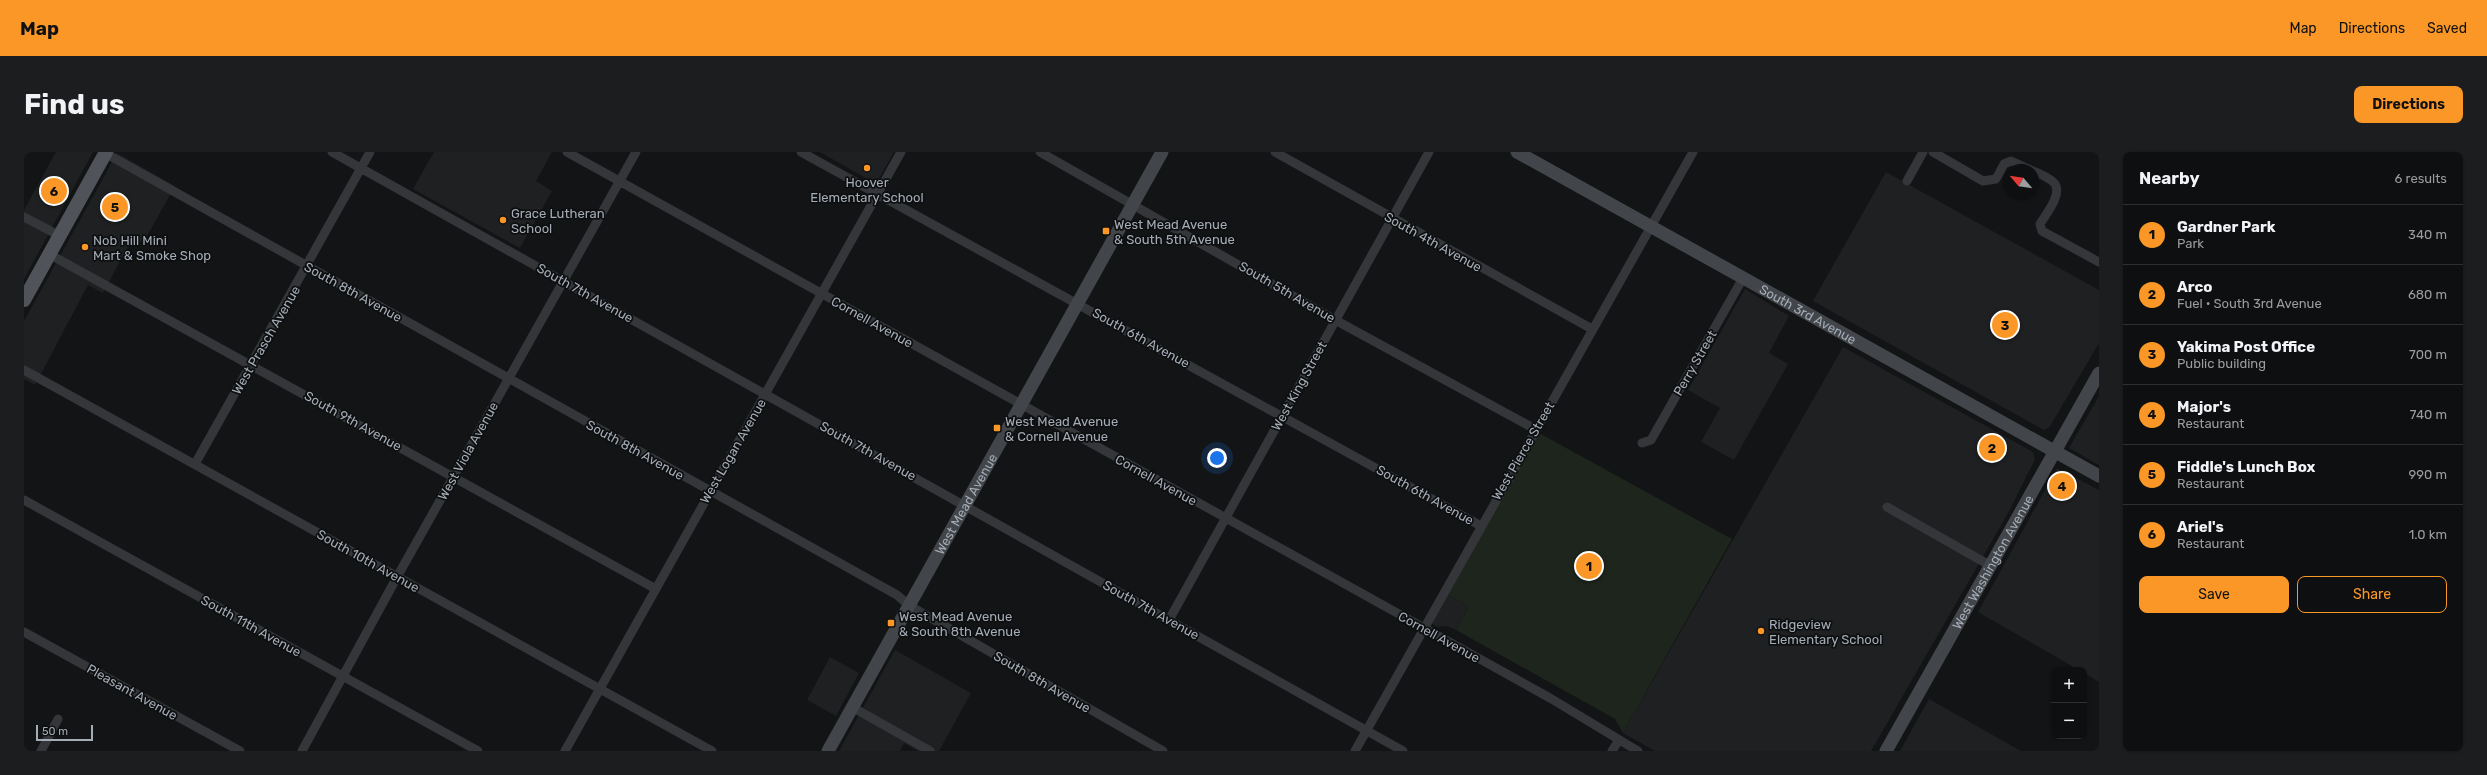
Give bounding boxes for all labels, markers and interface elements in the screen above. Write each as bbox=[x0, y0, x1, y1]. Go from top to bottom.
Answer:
text: Map bbox=[20, 17, 59, 40]
text: Map bbox=[2290, 20, 2317, 37]
text: Directions bbox=[2339, 20, 2405, 37]
text: Saved bbox=[2427, 20, 2467, 37]
button: Directions bbox=[2354, 86, 2463, 123]
text: Find us bbox=[24, 88, 124, 121]
marker: Hoover Elementary School bbox=[862, 163, 872, 173]
north arrow bbox=[2003, 164, 2039, 200]
text: Nearby bbox=[2139, 168, 2200, 188]
text: 6 results bbox=[2395, 171, 2447, 186]
place label: Hoover Elementary School bbox=[810, 175, 924, 205]
pin: 6 bbox=[41, 176, 67, 206]
pin: 5 bbox=[102, 192, 128, 222]
place label: Grace Lutheran School bbox=[511, 206, 605, 236]
street label: South 4th Avenue bbox=[1382, 209, 1484, 275]
marker: Grace Lutheran School bbox=[498, 215, 508, 225]
place label: West Mead Avenue & South 5th Avenue bbox=[1114, 217, 1235, 247]
text: Gardner Park bbox=[2177, 218, 2276, 236]
marker: West Mead Avenue & South 5th Avenue bbox=[1101, 226, 1111, 236]
text: 1 bbox=[2149, 227, 2155, 242]
text: 340 m bbox=[2408, 227, 2447, 242]
place label: Nob Hill Mini Mart & Smoke Shop bbox=[93, 233, 211, 263]
text: Park bbox=[2177, 236, 2204, 251]
marker: Nob Hill Mini Mart & Smoke Shop bbox=[80, 242, 90, 252]
street label: South 5th Avenue bbox=[1236, 258, 1338, 326]
street label: South 8th Avenue bbox=[302, 259, 404, 325]
street label: South 7th Avenue bbox=[534, 260, 636, 326]
text: Arco bbox=[2177, 278, 2213, 296]
street label: South 3rd Avenue bbox=[1757, 281, 1859, 347]
street label: West Prasch Avenue bbox=[229, 283, 303, 397]
text: 2 bbox=[2148, 287, 2156, 302]
text: 680 m bbox=[2408, 287, 2447, 302]
street label: Cornell Avenue bbox=[829, 293, 915, 351]
text: Fuel · South 3rd Avenue bbox=[2177, 296, 2322, 311]
street label: South 6th Avenue bbox=[1090, 305, 1192, 371]
pin: 3 bbox=[1992, 310, 2018, 340]
street label: Perry Street bbox=[1670, 328, 1720, 398]
text: Yakima Post Office bbox=[2177, 338, 2315, 356]
street label: West King Street bbox=[1268, 339, 1331, 434]
text: 3 bbox=[2148, 347, 2156, 362]
text: 700 m bbox=[2409, 347, 2447, 362]
text: Public building bbox=[2177, 356, 2266, 371]
street label: South 9th Avenue bbox=[302, 388, 404, 454]
street label: West Logan Avenue bbox=[697, 396, 770, 506]
text: Major's bbox=[2177, 398, 2231, 416]
street label: West Viola Avenue bbox=[435, 399, 501, 503]
street label: West Pierce Street bbox=[1489, 399, 1557, 503]
text: 4 bbox=[2148, 407, 2156, 422]
text: 740 m bbox=[2410, 407, 2447, 422]
place label: West Mead Avenue & Cornell Avenue bbox=[1005, 414, 1118, 444]
text: Restaurant bbox=[2177, 416, 2244, 431]
street label: South 8th Avenue bbox=[584, 417, 686, 483]
street label: South 7th Avenue bbox=[817, 418, 919, 484]
marker: West Mead Avenue & Cornell Avenue bbox=[992, 423, 1002, 433]
pin: 2 bbox=[1979, 433, 2005, 463]
your location bbox=[1207, 448, 1227, 468]
street label: West Mead Avenue bbox=[932, 451, 1000, 557]
street label: Cornell Avenue bbox=[1113, 451, 1199, 509]
text: Fiddle's Lunch Box bbox=[2177, 458, 2315, 476]
street label: South 6th Avenue bbox=[1374, 462, 1476, 528]
text: 5 bbox=[2148, 467, 2156, 482]
text: 990 m bbox=[2409, 467, 2447, 482]
pin: 4 bbox=[2049, 471, 2075, 501]
text: Restaurant bbox=[2177, 476, 2244, 491]
street label: West Washington Avenue bbox=[1949, 492, 2036, 632]
text: Ariel's bbox=[2177, 518, 2224, 536]
street label: South 10th Avenue bbox=[314, 527, 422, 595]
text: 6 bbox=[2148, 527, 2156, 542]
text: 1.0 km bbox=[2409, 527, 2447, 542]
text: Restaurant bbox=[2177, 536, 2244, 551]
pin: 1 bbox=[1576, 551, 1602, 581]
button: Save bbox=[2139, 576, 2289, 613]
button: Share bbox=[2297, 576, 2447, 613]
street label: South 7th Avenue bbox=[1100, 577, 1202, 643]
street label: South 11th Avenue bbox=[198, 592, 304, 660]
street label: Cornell Avenue bbox=[1396, 608, 1482, 666]
place label: West Mead Avenue & South 8th Avenue bbox=[899, 609, 1020, 639]
place label: Ridgeview Elementary School bbox=[1769, 617, 1882, 647]
marker: West Mead Avenue & South 8th Avenue bbox=[886, 618, 896, 628]
marker: Ridgeview Elementary School bbox=[1756, 626, 1766, 636]
street label: South 8th Avenue bbox=[991, 648, 1093, 716]
street label: Pleasant Avenue bbox=[84, 661, 180, 723]
map controls bbox=[2051, 667, 2087, 739]
button: + bbox=[2051, 667, 2087, 703]
button: − bbox=[2051, 703, 2087, 739]
scale bar bbox=[36, 723, 93, 742]
text: 50 m bbox=[42, 725, 68, 738]

